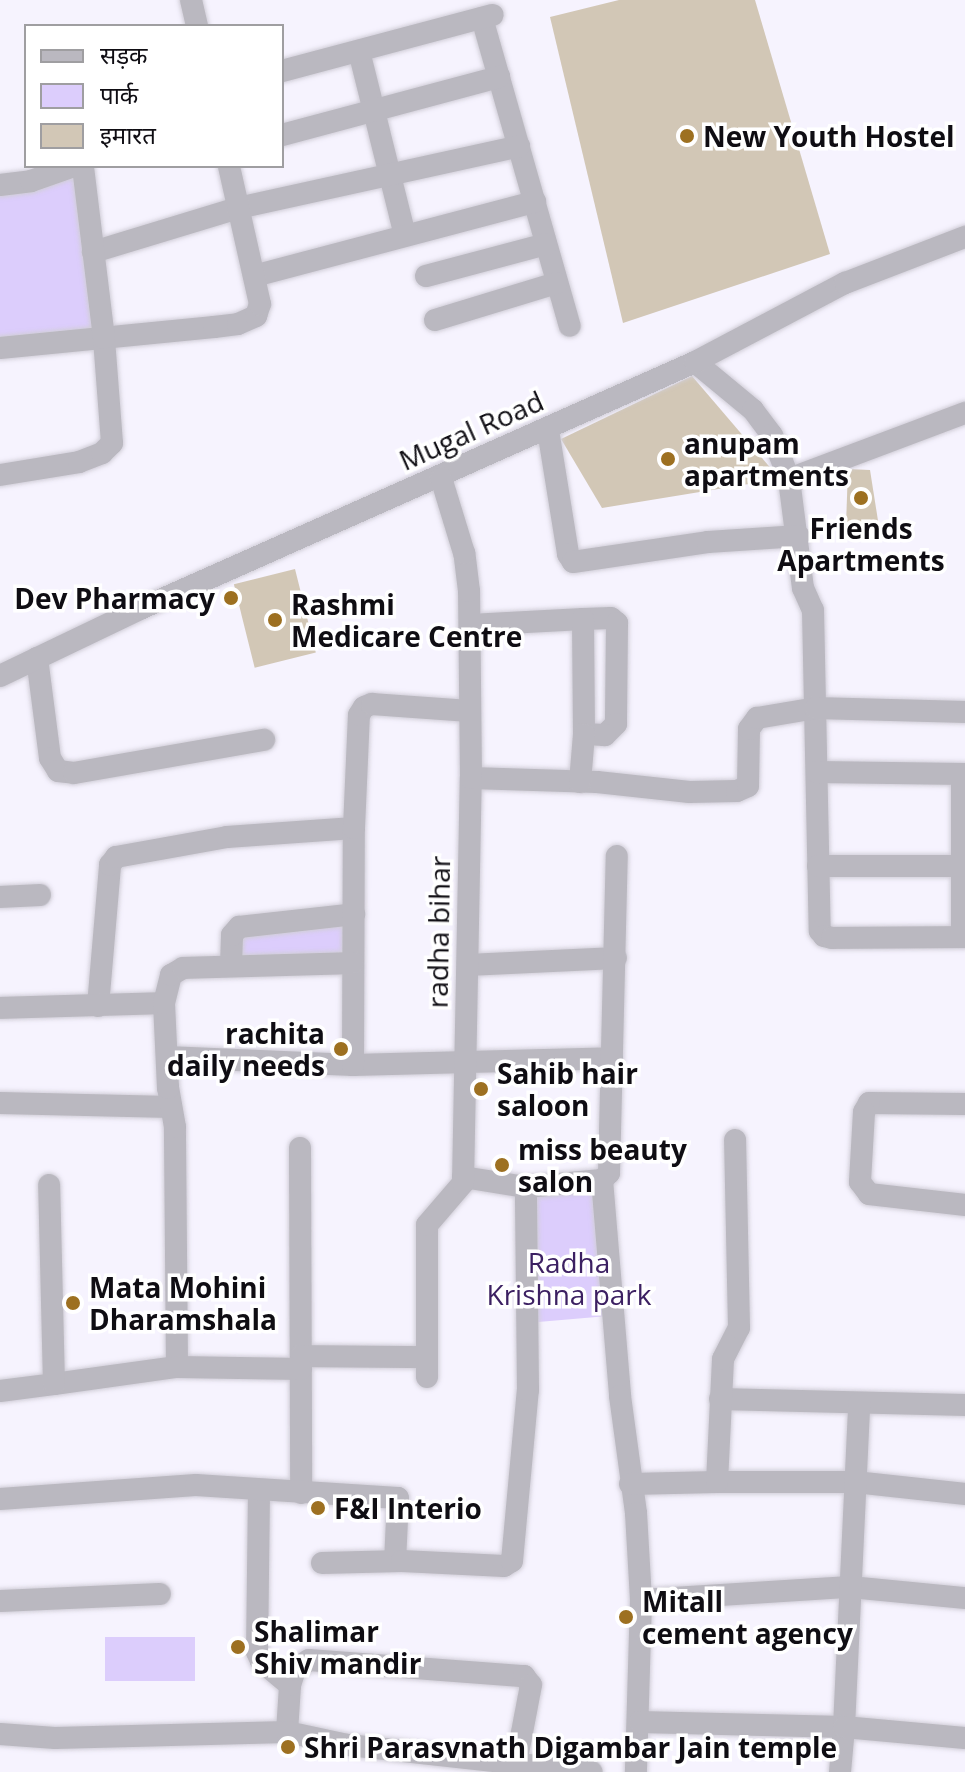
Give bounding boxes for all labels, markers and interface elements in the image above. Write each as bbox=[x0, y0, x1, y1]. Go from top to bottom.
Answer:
legend bbox=[24, 24, 284, 168]
text: सड़क bbox=[100, 38, 148, 71]
text: पार्क bbox=[100, 78, 138, 111]
text: इमारत bbox=[100, 118, 156, 151]
place label: New Youth Hostel bbox=[703, 119, 955, 153]
marker: New Youth Hostel bbox=[678, 127, 696, 145]
street label: Mugal Road bbox=[394, 383, 548, 477]
place label: anupam apartments bbox=[684, 426, 849, 492]
marker: anupam apartments bbox=[659, 450, 677, 468]
marker: Friends Apartments bbox=[852, 489, 870, 507]
place label: Friends Apartments bbox=[777, 511, 945, 577]
place label: Dev Pharmacy bbox=[14, 581, 215, 615]
place label: Rashmi Medicare Centre bbox=[291, 587, 522, 653]
marker: Dev Pharmacy bbox=[222, 589, 240, 607]
marker: Rashmi Medicare Centre bbox=[266, 611, 284, 629]
street label: radha bihar bbox=[420, 855, 456, 1009]
place label: rachita daily needs bbox=[167, 1016, 325, 1082]
marker: rachita daily needs bbox=[332, 1040, 350, 1058]
place label: Sahib hair saloon bbox=[497, 1056, 638, 1122]
marker: Sahib hair saloon bbox=[472, 1080, 490, 1098]
place label: miss beauty salon bbox=[518, 1132, 687, 1198]
marker: miss beauty salon bbox=[493, 1156, 511, 1174]
park label: Radha Krishna park bbox=[486, 1245, 652, 1311]
place label: Mata Mohini Dharamshala bbox=[89, 1270, 277, 1336]
marker: Mata Mohini Dharamshala bbox=[64, 1294, 82, 1312]
place label: F&I Interio bbox=[334, 1491, 482, 1525]
marker: F&I Interio bbox=[309, 1499, 327, 1517]
place label: Mitall cement agency bbox=[642, 1584, 853, 1650]
marker: Mitall cement agency bbox=[617, 1608, 635, 1626]
place label: Shalimar Shiv mandir bbox=[254, 1614, 421, 1680]
marker: Shalimar Shiv mandir bbox=[229, 1638, 247, 1656]
place label: Shri Parasvnath Digambar Jain temple bbox=[304, 1730, 837, 1764]
marker: Shri Parasvnath Digambar Jain temple bbox=[279, 1738, 297, 1756]

